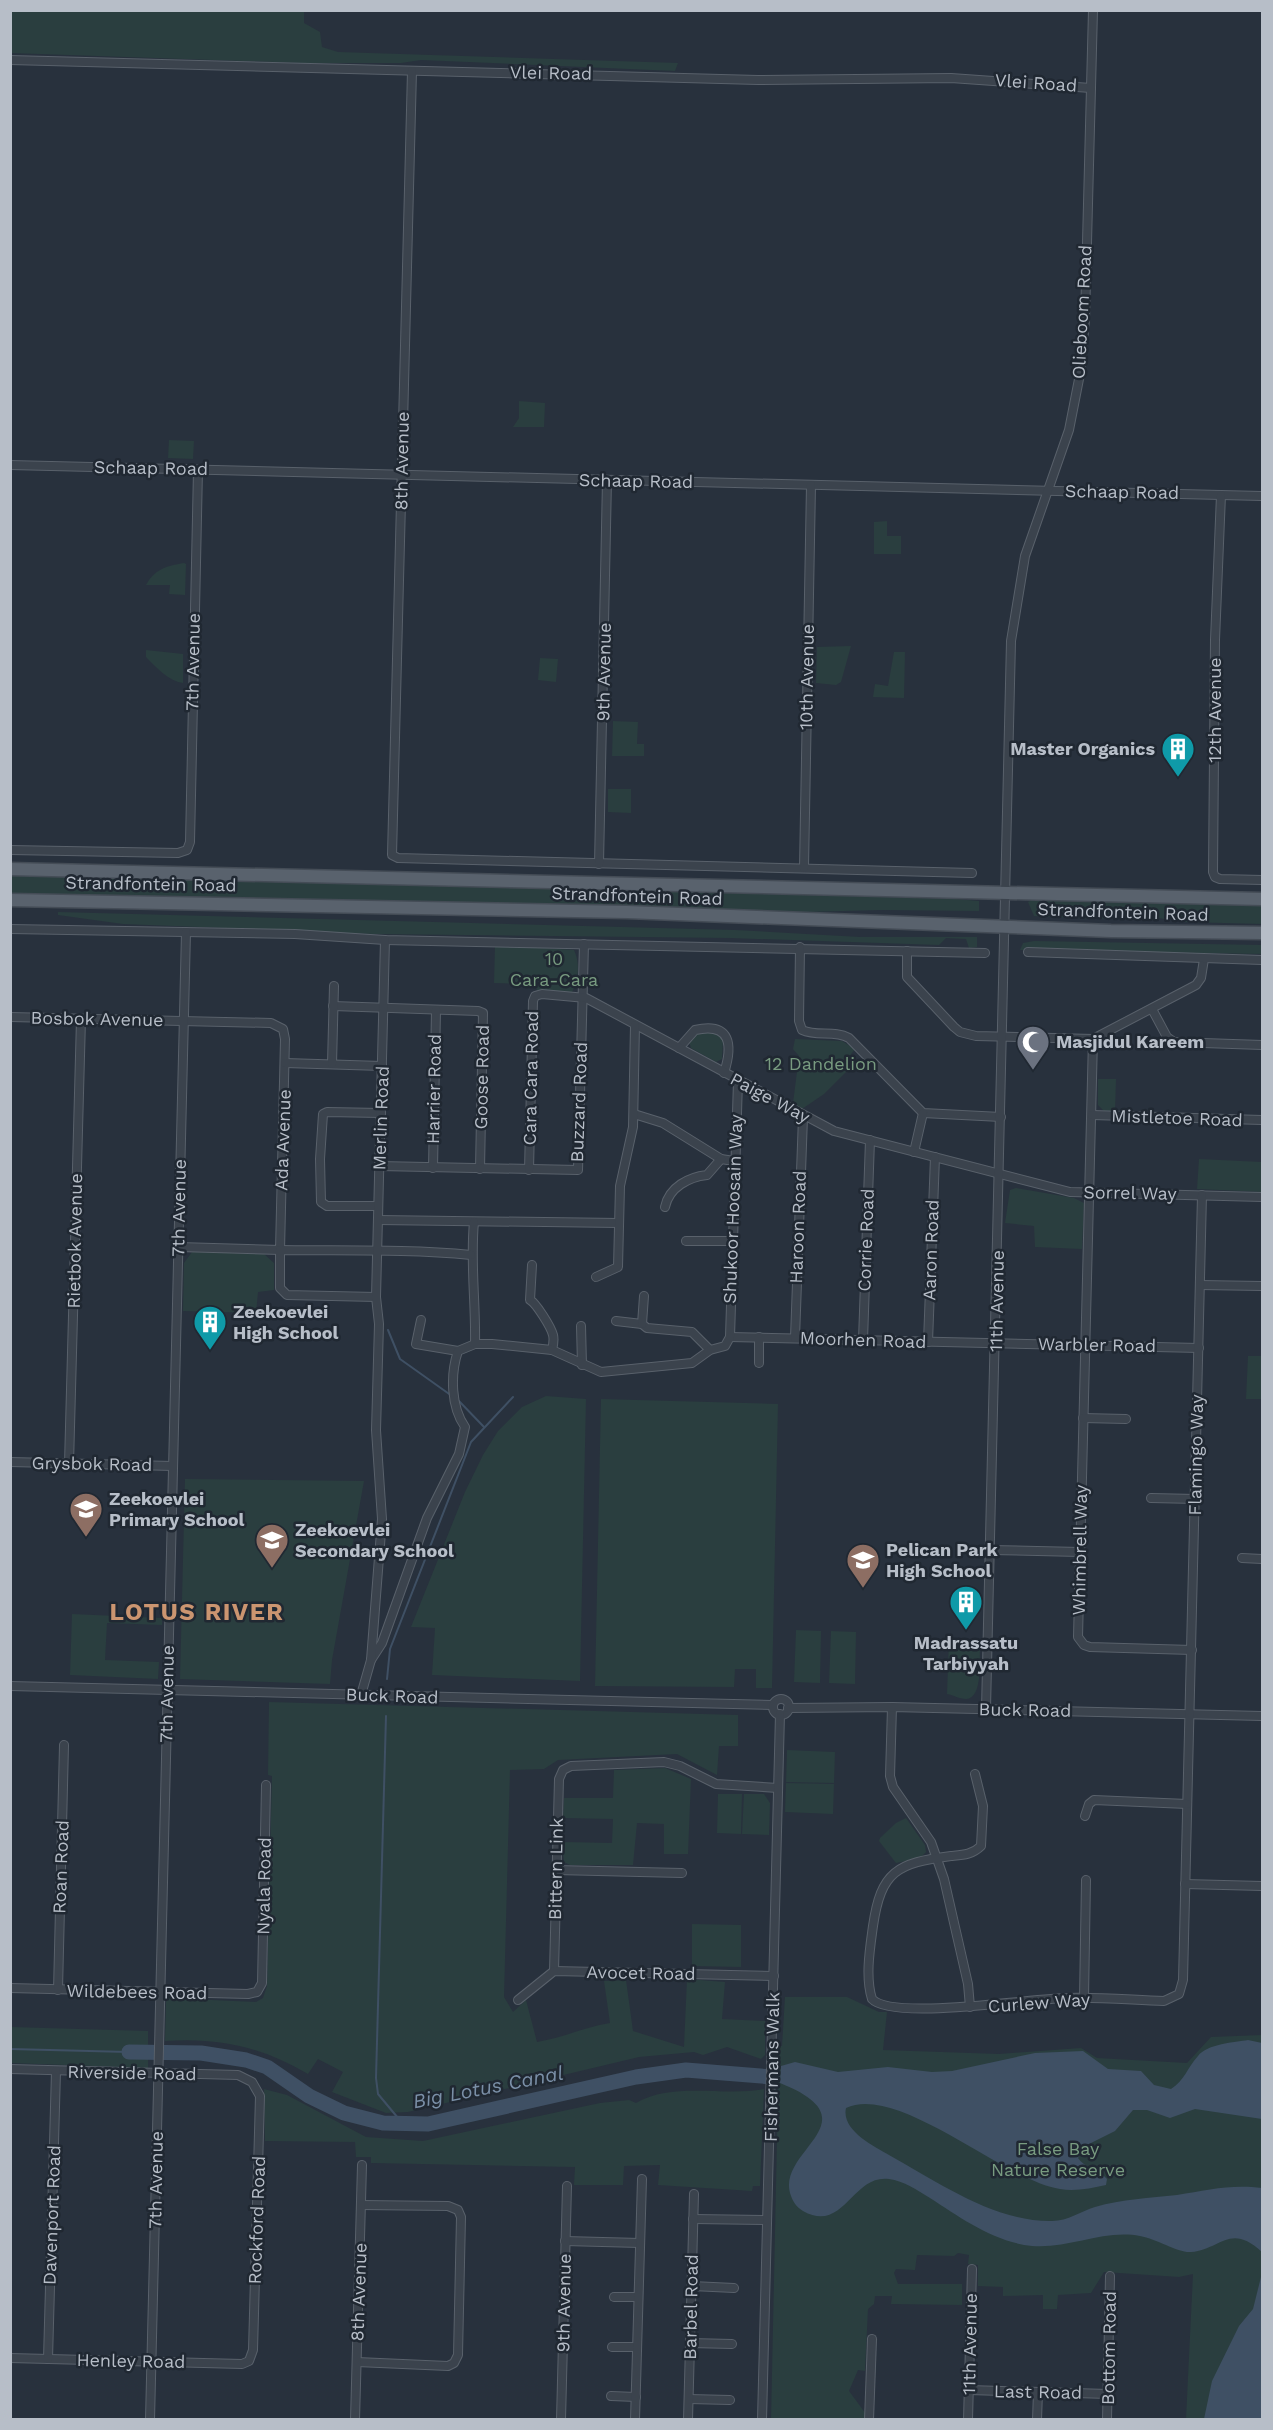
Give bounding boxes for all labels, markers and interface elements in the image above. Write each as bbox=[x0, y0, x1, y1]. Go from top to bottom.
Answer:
street label: Vlei Road bbox=[510, 61, 592, 84]
street label: Vlei Road bbox=[994, 69, 1078, 96]
street label: Olieboom Road bbox=[1068, 244, 1095, 380]
street label: 8th Avenue bbox=[390, 411, 413, 511]
street label: Schaap Road bbox=[94, 456, 208, 479]
street label: Schaap Road bbox=[579, 469, 693, 492]
street label: Schaap Road bbox=[1065, 480, 1179, 503]
street label: 7th Avenue bbox=[181, 613, 204, 711]
street label: 9th Avenue bbox=[592, 622, 615, 722]
street label: 10th Avenue bbox=[795, 624, 818, 730]
street label: 12th Avenue bbox=[1204, 657, 1225, 763]
building icon: Master Organics bbox=[1160, 731, 1196, 778]
place label: Master Organics bbox=[1010, 738, 1155, 759]
street label: Strandfontein Road bbox=[65, 872, 237, 895]
street label: Strandfontein Road bbox=[551, 882, 723, 909]
street label: Strandfontein Road bbox=[1037, 898, 1209, 925]
park label: 10 Cara-Cara bbox=[510, 948, 598, 990]
street label: Bosbok Avenue bbox=[30, 1007, 164, 1030]
street label: Cara Cara Road bbox=[519, 1010, 542, 1146]
mosque icon: Masjidul Kareem bbox=[1015, 1024, 1051, 1071]
street label: Goose Road bbox=[470, 1025, 493, 1129]
place label: Masjidul Kareem bbox=[1056, 1031, 1204, 1052]
street label: Harrier Road bbox=[422, 1034, 445, 1144]
street label: Buzzard Road bbox=[566, 1041, 591, 1163]
park label: 12 Dandelion bbox=[765, 1053, 877, 1074]
street label: Merlin Road bbox=[368, 1065, 393, 1171]
street label: Paige Way bbox=[727, 1068, 814, 1128]
street label: Ada Avenue bbox=[270, 1089, 295, 1191]
street label: Mistletoe Road bbox=[1111, 1105, 1243, 1130]
street label: Shukoor Hoosain Way bbox=[719, 1113, 746, 1304]
street label: 7th Avenue bbox=[167, 1159, 190, 1257]
street label: Haroon Road bbox=[785, 1170, 810, 1284]
street label: Rietbok Avenue bbox=[63, 1173, 86, 1309]
street label: Sorrel Way bbox=[1083, 1181, 1178, 1204]
street label: Corrie Road bbox=[853, 1188, 878, 1292]
street label: Aaron Road bbox=[918, 1199, 943, 1301]
street label: 11th Avenue bbox=[985, 1250, 1008, 1352]
place label: Zeekoevlei High School bbox=[233, 1301, 339, 1343]
building icon: Zeekoevlei High School bbox=[192, 1304, 228, 1351]
street label: Moorhen Road bbox=[799, 1327, 927, 1352]
street label: Warbler Road bbox=[1038, 1333, 1156, 1356]
street label: Flamingo Way bbox=[1184, 1393, 1207, 1516]
street label: Grysbok Road bbox=[31, 1452, 153, 1475]
street label: Whimbrell Way bbox=[1068, 1484, 1091, 1616]
place label: Zeekoevlei Primary School bbox=[109, 1488, 245, 1530]
school or university icon: Zeekoevlei Primary School bbox=[68, 1491, 104, 1538]
place label: Zeekoevlei Secondary School bbox=[295, 1519, 454, 1561]
school or university icon: Zeekoevlei Secondary School bbox=[254, 1522, 290, 1569]
place label: Pelican Park High School bbox=[886, 1539, 998, 1581]
school or university icon: Pelican Park High School bbox=[845, 1542, 881, 1589]
building icon: Madrassatu Tarbiyyah bbox=[948, 1584, 984, 1631]
district label: LOTUS RIVER bbox=[110, 1598, 284, 1626]
place label: Madrassatu Tarbiyyah bbox=[914, 1632, 1018, 1674]
street label: 7th Avenue bbox=[155, 1645, 178, 1743]
street label: Buck Road bbox=[345, 1683, 439, 1708]
street label: Buck Road bbox=[978, 1698, 1072, 1721]
street label: Bittern Link bbox=[544, 1818, 567, 1920]
street label: Roan Road bbox=[48, 1820, 73, 1914]
street label: Nyala Road bbox=[252, 1837, 275, 1935]
street label: Avocet Road bbox=[586, 1961, 696, 1984]
street label: Wildebees Road bbox=[66, 1980, 208, 2003]
street label: Curlew Way bbox=[987, 1988, 1091, 2017]
street label: Fishermans Walk bbox=[760, 1992, 783, 2142]
street label: Riverside Road bbox=[67, 2061, 197, 2084]
water label: Big Lotus Canal bbox=[411, 2061, 565, 2113]
street label: 7th Avenue bbox=[144, 2131, 167, 2229]
park label: False Bay Nature Reserve bbox=[991, 2138, 1125, 2180]
street label: Davenport Road bbox=[39, 2145, 64, 2285]
street label: Rockford Road bbox=[244, 2155, 269, 2285]
street label: 8th Avenue bbox=[346, 2242, 371, 2342]
street label: 9th Avenue bbox=[552, 2253, 575, 2353]
street label: Barbel Road bbox=[679, 2254, 702, 2360]
street label: Bottom Road bbox=[1097, 2291, 1120, 2405]
street label: 11th Avenue bbox=[958, 2293, 981, 2395]
street label: Henley Road bbox=[76, 2349, 186, 2372]
street label: Last Road bbox=[994, 2380, 1082, 2403]

